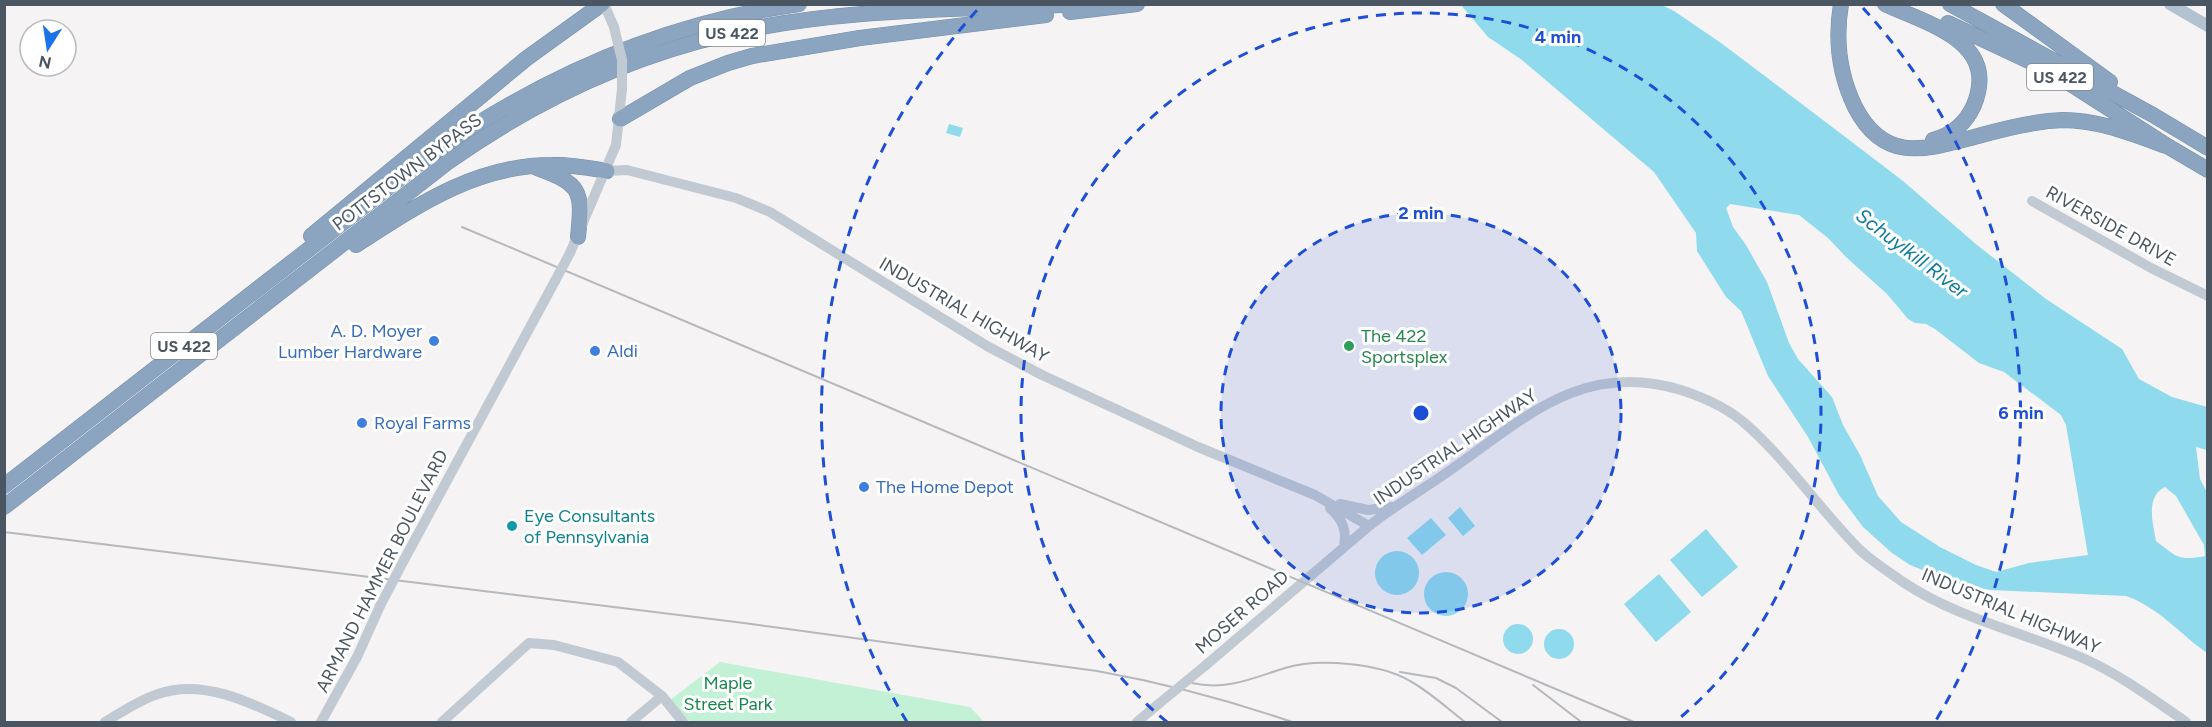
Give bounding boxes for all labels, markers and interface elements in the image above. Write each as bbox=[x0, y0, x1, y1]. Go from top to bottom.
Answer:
north arrow bbox=[18, 18, 78, 78]
road number: US 422 bbox=[699, 20, 765, 46]
text: 4 min bbox=[1535, 26, 1581, 48]
text: N bbox=[37, 52, 53, 73]
road number: US 422 bbox=[2027, 64, 2093, 90]
street label: POTTSTOWN BYPASS bbox=[328, 109, 486, 235]
street label: RIVERSIDE DRIVE bbox=[2042, 181, 2180, 271]
text: 2 min bbox=[1398, 202, 1444, 224]
water label: Schuylkill River bbox=[1851, 203, 1974, 304]
street label: INDUSTRIAL HIGHWAY bbox=[875, 252, 1053, 368]
place label: A. D. Moyer Lumber Hardware bbox=[278, 320, 422, 363]
place label: The 422 Sportsplex bbox=[1361, 325, 1448, 368]
road number: US 422 bbox=[151, 333, 217, 359]
marker: A. D. Moyer Lumber Hardware bbox=[427, 334, 441, 348]
marker: The 422 Sportsplex bbox=[1342, 339, 1356, 353]
place label: Aldi bbox=[607, 340, 638, 362]
marker: Aldi bbox=[588, 344, 602, 358]
street label: INDUSTRIAL HIGHWAY bbox=[1369, 384, 1541, 510]
text: 6 min bbox=[1998, 402, 2044, 424]
centre of rings bbox=[1411, 403, 1431, 423]
place label: Royal Farms bbox=[374, 412, 471, 434]
marker: Royal Farms bbox=[355, 416, 369, 430]
street label: ARMAND HAMMER BOULEVARD bbox=[311, 446, 453, 696]
place label: The Home Depot bbox=[876, 476, 1014, 498]
marker: The Home Depot bbox=[857, 480, 871, 494]
place label: Eye Consultants of Pennsylvania bbox=[524, 505, 655, 548]
marker: Eye Consultants of Pennsylvania bbox=[505, 519, 519, 533]
street label: INDUSTRIAL HIGHWAY bbox=[1918, 563, 2104, 659]
street label: MOSER ROAD bbox=[1191, 566, 1293, 658]
park label: Maple Street Park bbox=[683, 672, 773, 715]

